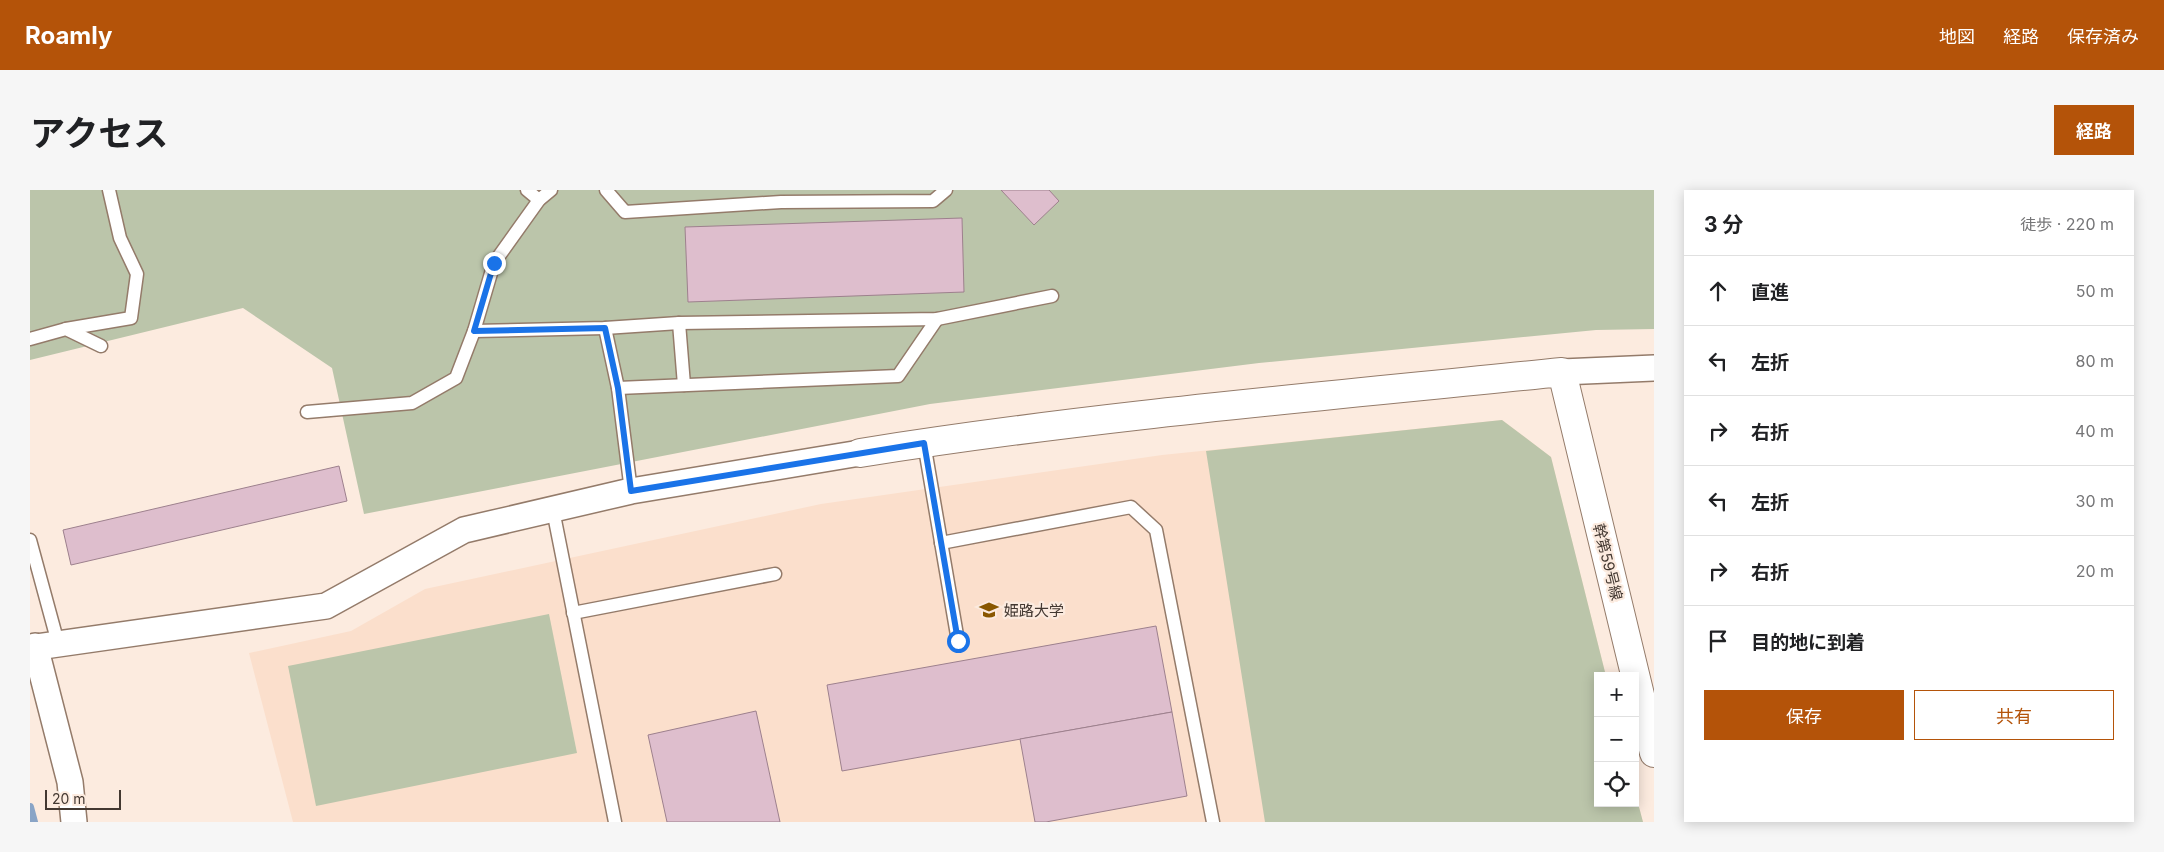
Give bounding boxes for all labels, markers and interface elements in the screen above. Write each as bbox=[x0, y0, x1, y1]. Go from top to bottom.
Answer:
text: Roamly bbox=[25, 21, 112, 50]
text: 地図 bbox=[1939, 26, 1975, 47]
text: 経路 bbox=[2003, 26, 2039, 47]
text: 保存済み bbox=[2067, 26, 2139, 47]
button: 経路 bbox=[2054, 105, 2134, 155]
text: アクセス bbox=[30, 112, 168, 154]
text: 3 分 bbox=[1704, 212, 1744, 237]
text: 徒歩 · 220 m bbox=[2020, 214, 2114, 234]
route end bbox=[483, 252, 506, 275]
icon: ahead bbox=[1704, 277, 1732, 305]
text: 直進 bbox=[1751, 281, 1789, 304]
text: 50 m bbox=[2076, 281, 2114, 301]
icon: left bbox=[1704, 347, 1732, 375]
text: 左折 bbox=[1751, 351, 1789, 374]
text: 80 m bbox=[2075, 351, 2114, 371]
icon: right bbox=[1704, 417, 1732, 445]
text: 右折 bbox=[1751, 421, 1789, 444]
text: 40 m bbox=[2075, 421, 2114, 441]
icon: left bbox=[1704, 487, 1732, 515]
text: 左折 bbox=[1751, 491, 1789, 514]
text: 30 m bbox=[2076, 491, 2114, 511]
street label: 幹第59号線 bbox=[1589, 522, 1627, 602]
icon: right bbox=[1704, 557, 1732, 585]
text: 右折 bbox=[1751, 561, 1789, 584]
text: 20 m bbox=[2076, 561, 2114, 581]
school or university icon: 姫路大学 bbox=[978, 599, 1000, 621]
place label: 姫路大学 bbox=[1004, 601, 1064, 620]
icon: arrive bbox=[1704, 627, 1732, 655]
route start bbox=[947, 630, 970, 653]
text: 目的地に到着 bbox=[1751, 631, 1865, 654]
map controls bbox=[1594, 672, 1639, 807]
button: + bbox=[1594, 672, 1639, 717]
button: 保存 bbox=[1704, 690, 1904, 740]
button: 共有 bbox=[1914, 690, 2114, 740]
button: − bbox=[1594, 717, 1639, 762]
button: locate bbox=[1594, 762, 1639, 807]
scale bar bbox=[45, 787, 121, 810]
text: 20 m bbox=[52, 790, 86, 807]

